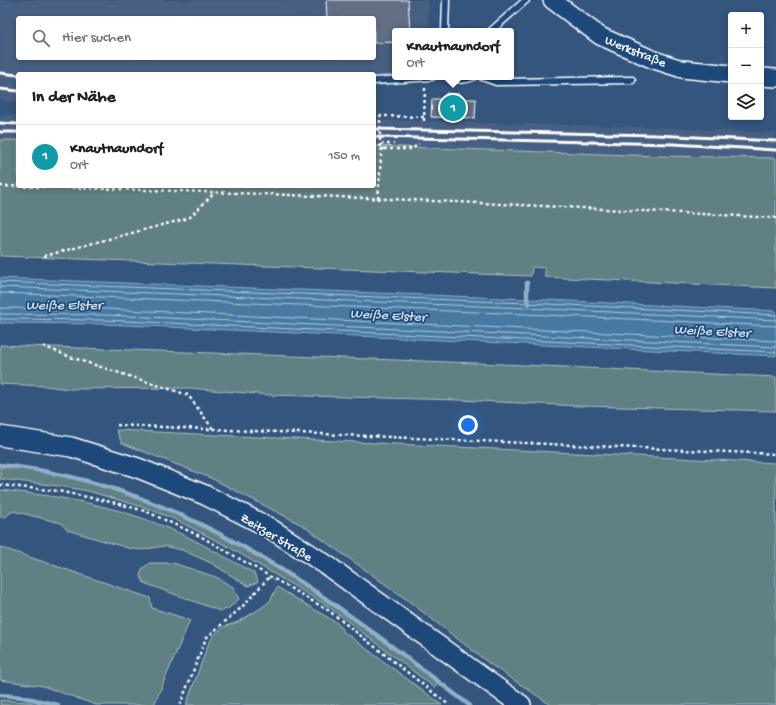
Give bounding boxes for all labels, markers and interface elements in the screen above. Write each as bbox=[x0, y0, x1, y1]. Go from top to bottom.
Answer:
map controls bbox=[728, 12, 764, 120]
button: + bbox=[728, 12, 764, 48]
search box bbox=[16, 16, 376, 60]
icon: search bbox=[30, 27, 52, 49]
popup bbox=[392, 28, 514, 80]
text: Hier suchen bbox=[62, 29, 131, 47]
street label: Werkstraße bbox=[602, 33, 668, 71]
text: Knautnaundorf bbox=[407, 38, 499, 56]
button: − bbox=[728, 48, 764, 84]
text: Ort bbox=[407, 56, 424, 71]
button: layers bbox=[728, 84, 764, 120]
text: In der Nähe bbox=[32, 88, 115, 108]
pin: 1 bbox=[440, 93, 466, 123]
text: Knautnaundorf bbox=[70, 140, 163, 158]
text: 1 bbox=[42, 149, 48, 164]
text: 150 m bbox=[328, 149, 360, 164]
text: Ort bbox=[70, 158, 88, 173]
water label: Weiße Elster bbox=[26, 298, 105, 315]
water label: Weiße Elster bbox=[349, 306, 429, 327]
water label: Weiße Elster bbox=[673, 322, 753, 343]
your location bbox=[458, 415, 478, 435]
street label: Zeitzer Straße bbox=[237, 511, 315, 566]

